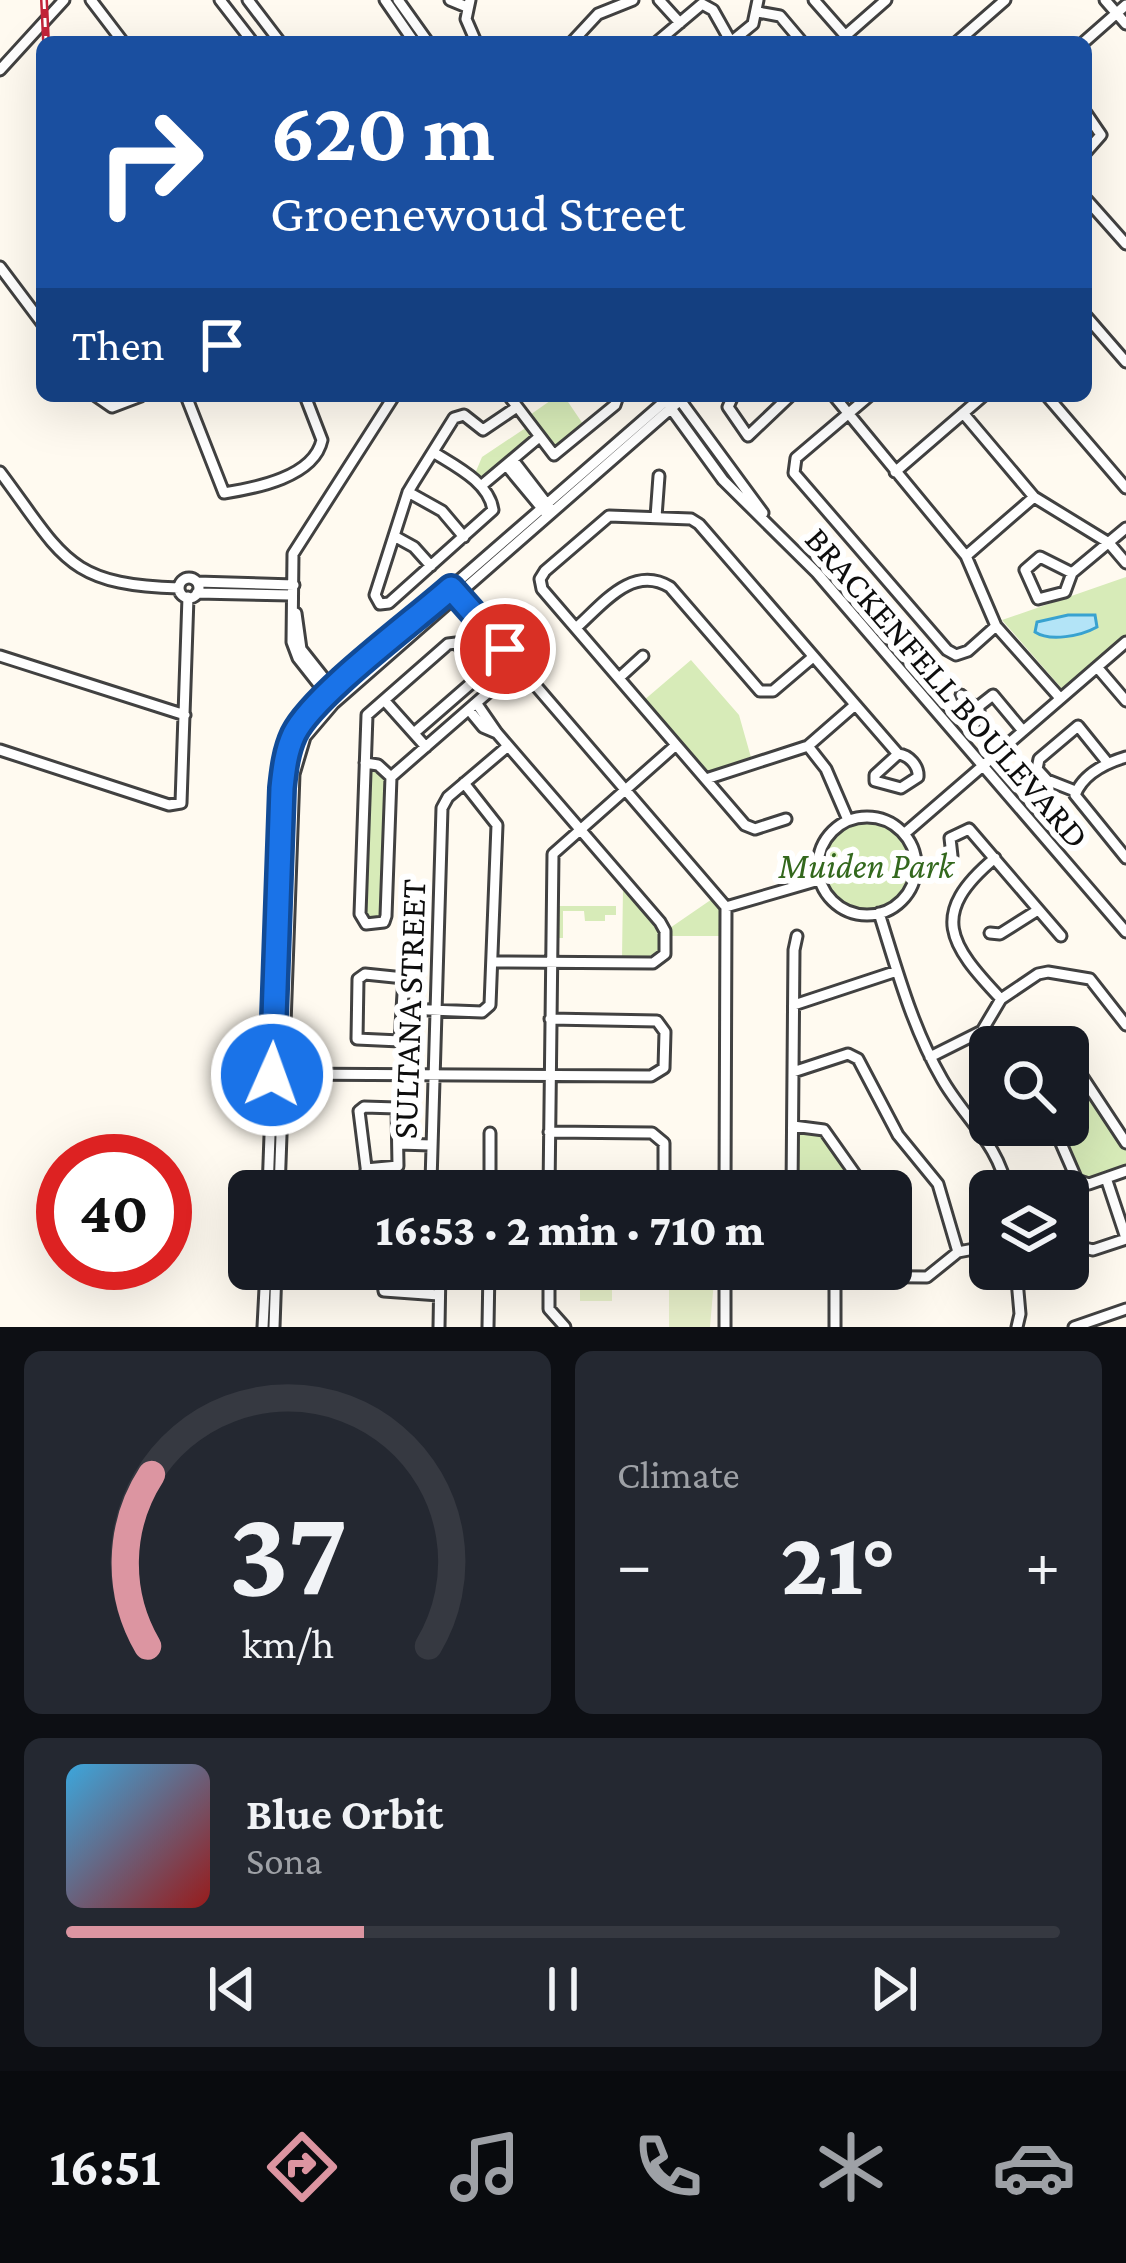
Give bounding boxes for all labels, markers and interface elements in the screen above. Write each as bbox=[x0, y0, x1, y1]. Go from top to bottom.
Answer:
icon: right bbox=[72, 84, 228, 240]
text: 620 m bbox=[270, 85, 495, 178]
text: Groenewoud Street bbox=[270, 183, 685, 243]
icon: arrive bbox=[189, 312, 255, 378]
text: Then bbox=[72, 320, 165, 370]
street label: BRACKENFELL BOULEVARD bbox=[797, 519, 1097, 856]
pin bbox=[454, 598, 556, 700]
icon: arrive bbox=[472, 616, 538, 682]
park label: Muiden Park bbox=[777, 846, 955, 886]
street label: SULTANA STREET bbox=[384, 878, 434, 1140]
position arrow bbox=[209, 1012, 335, 1138]
map controls bbox=[969, 1026, 1089, 1290]
button: search bbox=[969, 1026, 1089, 1146]
speed limit sign: 40 bbox=[36, 1134, 192, 1290]
button: layers bbox=[969, 1170, 1089, 1290]
text: 16:53 · 2 min · 710 m bbox=[376, 1205, 764, 1255]
text: Climate bbox=[617, 1453, 740, 1496]
text: 37 bbox=[228, 1483, 347, 1622]
text: 21° bbox=[781, 1513, 896, 1613]
text: − bbox=[617, 1527, 652, 1600]
text: + bbox=[1025, 1527, 1060, 1600]
text: km/h bbox=[241, 1619, 334, 1666]
text: Blue Orbit bbox=[246, 1789, 443, 1839]
text: Sona bbox=[246, 1839, 323, 1882]
icon: previous bbox=[199, 1956, 265, 2022]
icon: pause bbox=[530, 1956, 596, 2022]
icon: next bbox=[861, 1956, 927, 2022]
icon: directions bbox=[260, 2125, 344, 2209]
icon: music bbox=[443, 2125, 527, 2209]
icon: phone bbox=[626, 2125, 710, 2209]
icon: climate bbox=[809, 2125, 893, 2209]
icon: car bbox=[992, 2125, 1076, 2209]
text: 16:51 bbox=[50, 2137, 161, 2197]

